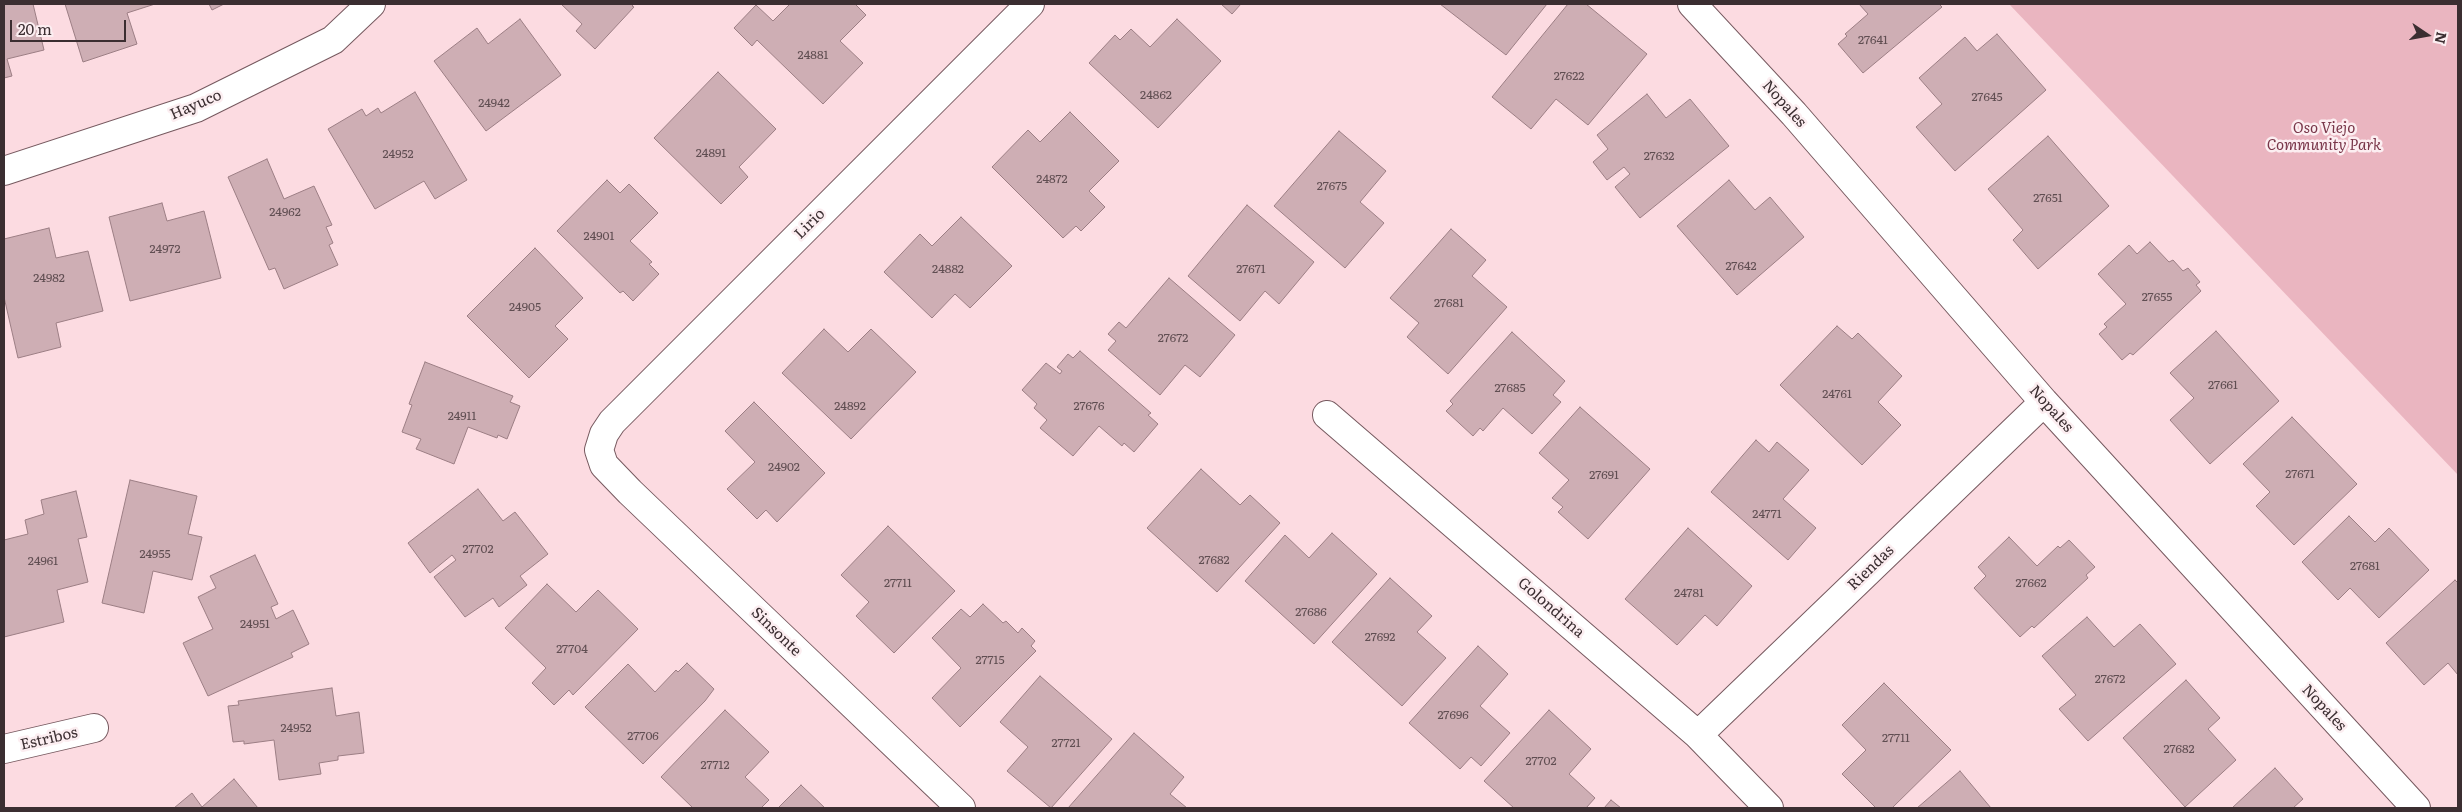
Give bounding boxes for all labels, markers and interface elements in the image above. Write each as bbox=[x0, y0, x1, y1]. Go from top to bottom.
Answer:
scale bar bbox=[12, 10, 129, 42]
north arrow bbox=[2402, 10, 2452, 60]
text: 20 m bbox=[18, 17, 52, 40]
text: N bbox=[2431, 30, 2453, 46]
house number: 27641 bbox=[1858, 33, 1888, 47]
house number: 24881 bbox=[798, 48, 828, 62]
house number: 27622 bbox=[1554, 69, 1584, 83]
street label: Nopales bbox=[1758, 77, 1810, 131]
street label: Hayuco bbox=[168, 86, 224, 124]
house number: 24862 bbox=[1140, 88, 1172, 102]
house number: 27645 bbox=[1971, 90, 2003, 104]
house number: 24942 bbox=[478, 96, 510, 110]
park label: Oso Viejo Community Park bbox=[2267, 120, 2381, 155]
house number: 24891 bbox=[696, 146, 726, 160]
house number: 24952 bbox=[382, 147, 414, 161]
house number: 27632 bbox=[1644, 149, 1674, 163]
house number: 24872 bbox=[1036, 172, 1068, 186]
house number: 27675 bbox=[1317, 179, 1347, 193]
house number: 27651 bbox=[2033, 191, 2063, 205]
house number: 24962 bbox=[269, 205, 301, 219]
street label: Lirio bbox=[791, 205, 829, 243]
house number: 24901 bbox=[584, 229, 614, 243]
house number: 24972 bbox=[149, 242, 181, 256]
house number: 27642 bbox=[1725, 259, 1757, 273]
house number: 24882 bbox=[932, 262, 964, 276]
house number: 27671 bbox=[1236, 262, 1266, 276]
house number: 24982 bbox=[33, 271, 65, 285]
house number: 27655 bbox=[2142, 290, 2172, 304]
house number: 27681 bbox=[1434, 296, 1464, 310]
house number: 24905 bbox=[509, 300, 541, 314]
house number: 27672 bbox=[1158, 331, 1188, 345]
house number: 27661 bbox=[2208, 378, 2238, 392]
house number: 27685 bbox=[1494, 381, 1526, 395]
street label: Nopales bbox=[2025, 382, 2077, 436]
house number: 24761 bbox=[1822, 387, 1852, 401]
house number: 24892 bbox=[834, 399, 866, 413]
house number: 27676 bbox=[1073, 399, 1105, 413]
house number: 24911 bbox=[448, 409, 476, 423]
house number: 24902 bbox=[768, 460, 800, 474]
house number: 27671 bbox=[2285, 467, 2315, 481]
house number: 27691 bbox=[1589, 468, 1619, 482]
house number: 24771 bbox=[1752, 507, 1782, 521]
house number: 27702 bbox=[462, 542, 494, 556]
street label: Riendas bbox=[1844, 542, 1898, 594]
house number: 24955 bbox=[139, 547, 171, 561]
house number: 27682 bbox=[1198, 553, 1230, 567]
house number: 24961 bbox=[28, 554, 58, 568]
house number: 27681 bbox=[2350, 559, 2380, 573]
street label: Golondrina bbox=[1514, 574, 1588, 642]
house number: 27711 bbox=[884, 576, 912, 590]
house number: 27662 bbox=[2015, 576, 2047, 590]
house number: 24781 bbox=[1674, 586, 1704, 600]
street label: Sinsonte bbox=[747, 604, 805, 660]
house number: 27686 bbox=[1295, 605, 1327, 619]
house number: 24951 bbox=[240, 617, 270, 631]
house number: 27692 bbox=[1365, 630, 1395, 644]
house number: 27704 bbox=[556, 642, 588, 656]
house number: 27715 bbox=[975, 653, 1005, 667]
house number: 27672 bbox=[2095, 672, 2125, 686]
street label: Nopales bbox=[2298, 681, 2350, 735]
house number: 27696 bbox=[1437, 708, 1469, 722]
house number: 24952 bbox=[280, 721, 312, 735]
street label: Estribos bbox=[19, 724, 79, 754]
house number: 27706 bbox=[627, 729, 659, 743]
house number: 27711 bbox=[1882, 731, 1910, 745]
house number: 27721 bbox=[1051, 736, 1081, 750]
house number: 27682 bbox=[2163, 742, 2195, 756]
house number: 27702 bbox=[1525, 754, 1557, 768]
house number: 27712 bbox=[700, 758, 730, 772]

